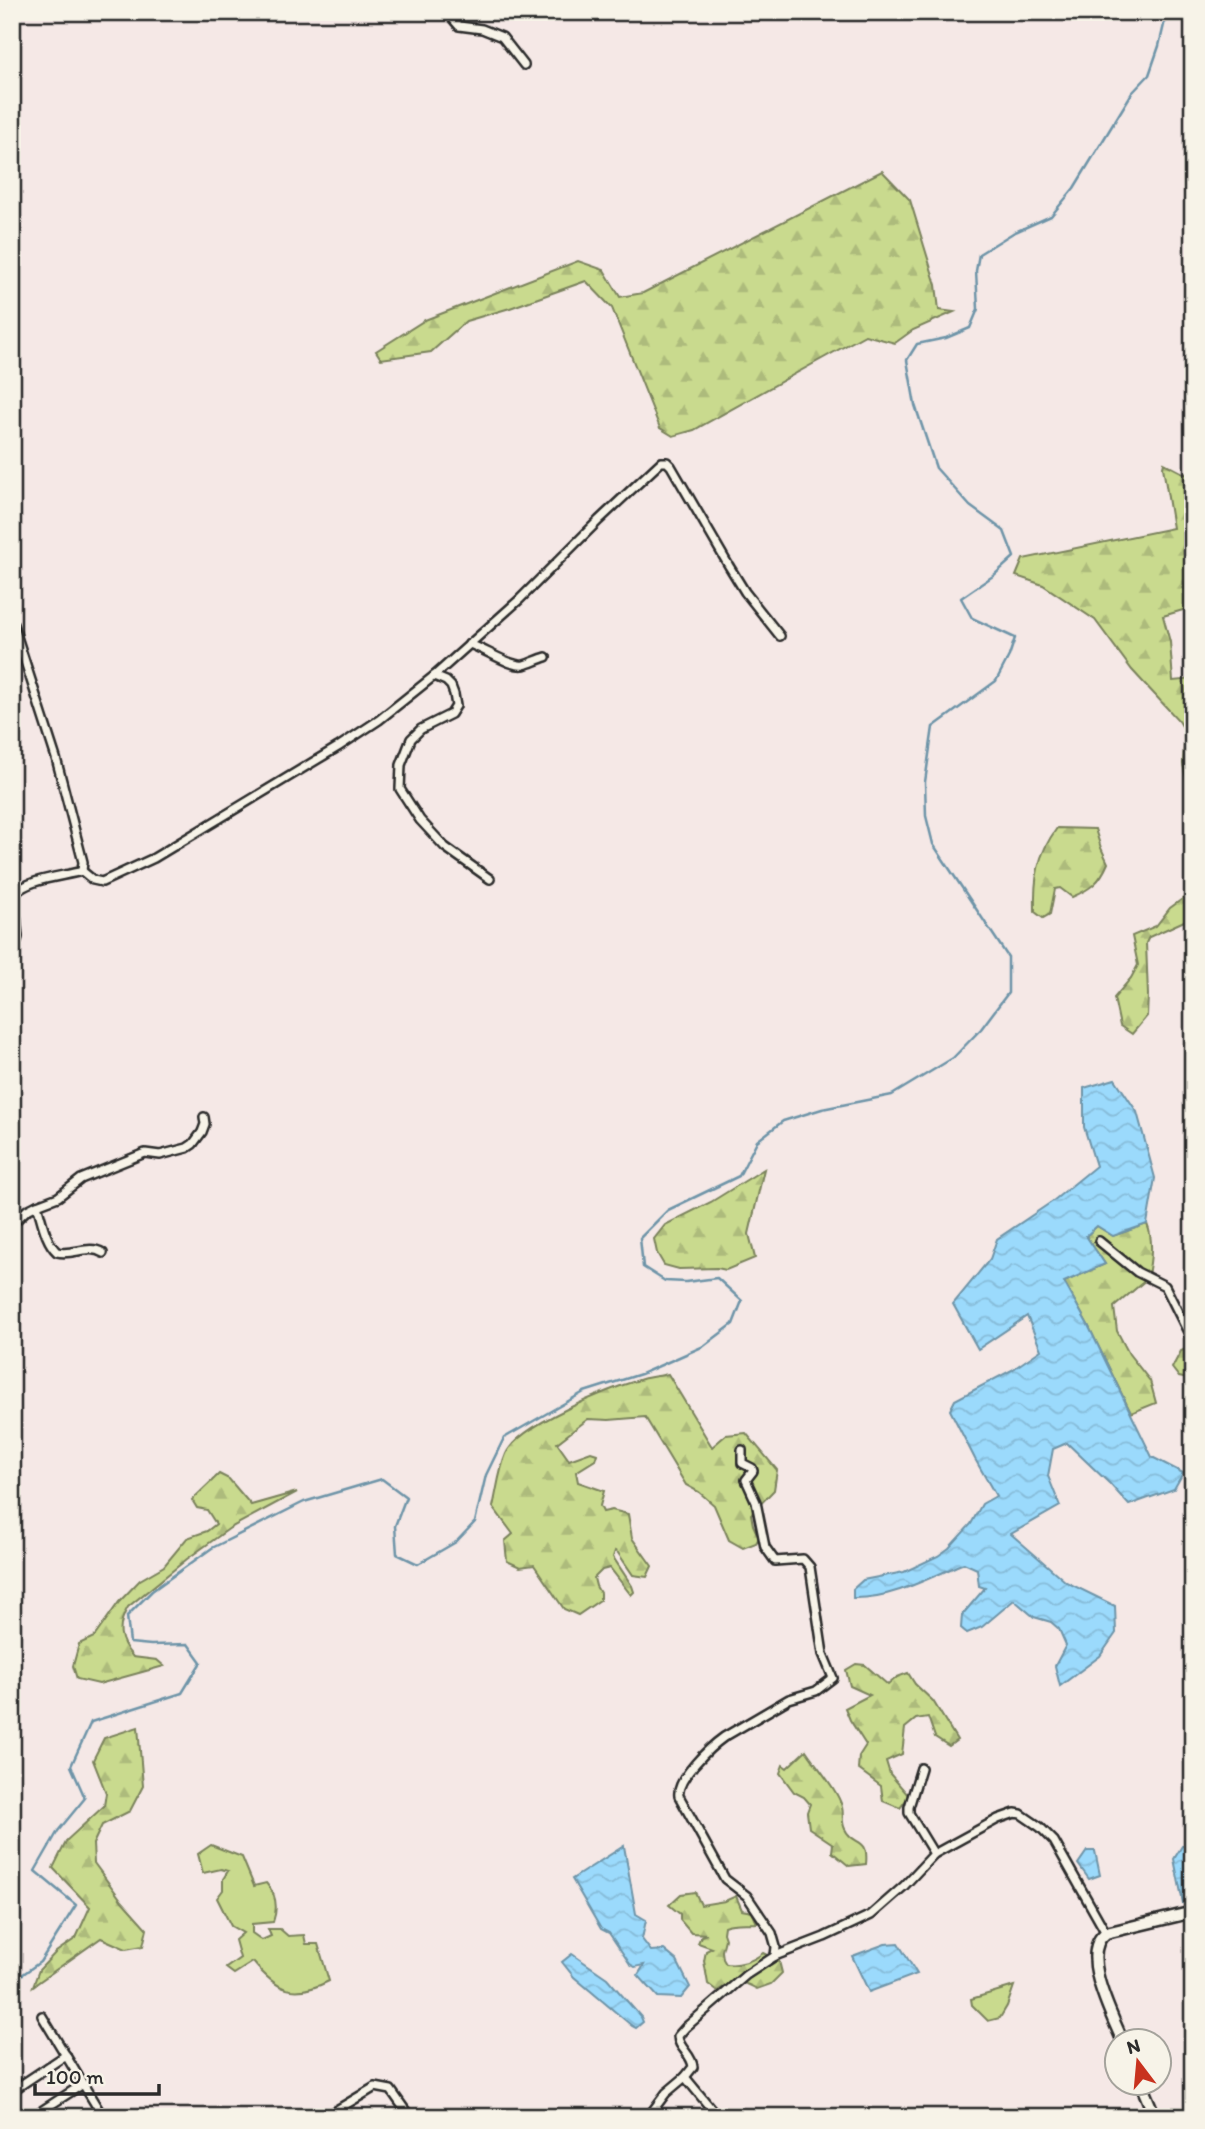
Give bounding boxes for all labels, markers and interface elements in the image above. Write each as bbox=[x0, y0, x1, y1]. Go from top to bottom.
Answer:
north arrow bbox=[1104, 2028, 1174, 2098]
text: N bbox=[1124, 2033, 1143, 2059]
scale bar bbox=[35, 2052, 159, 2096]
text: 100 m bbox=[46, 2064, 104, 2089]

